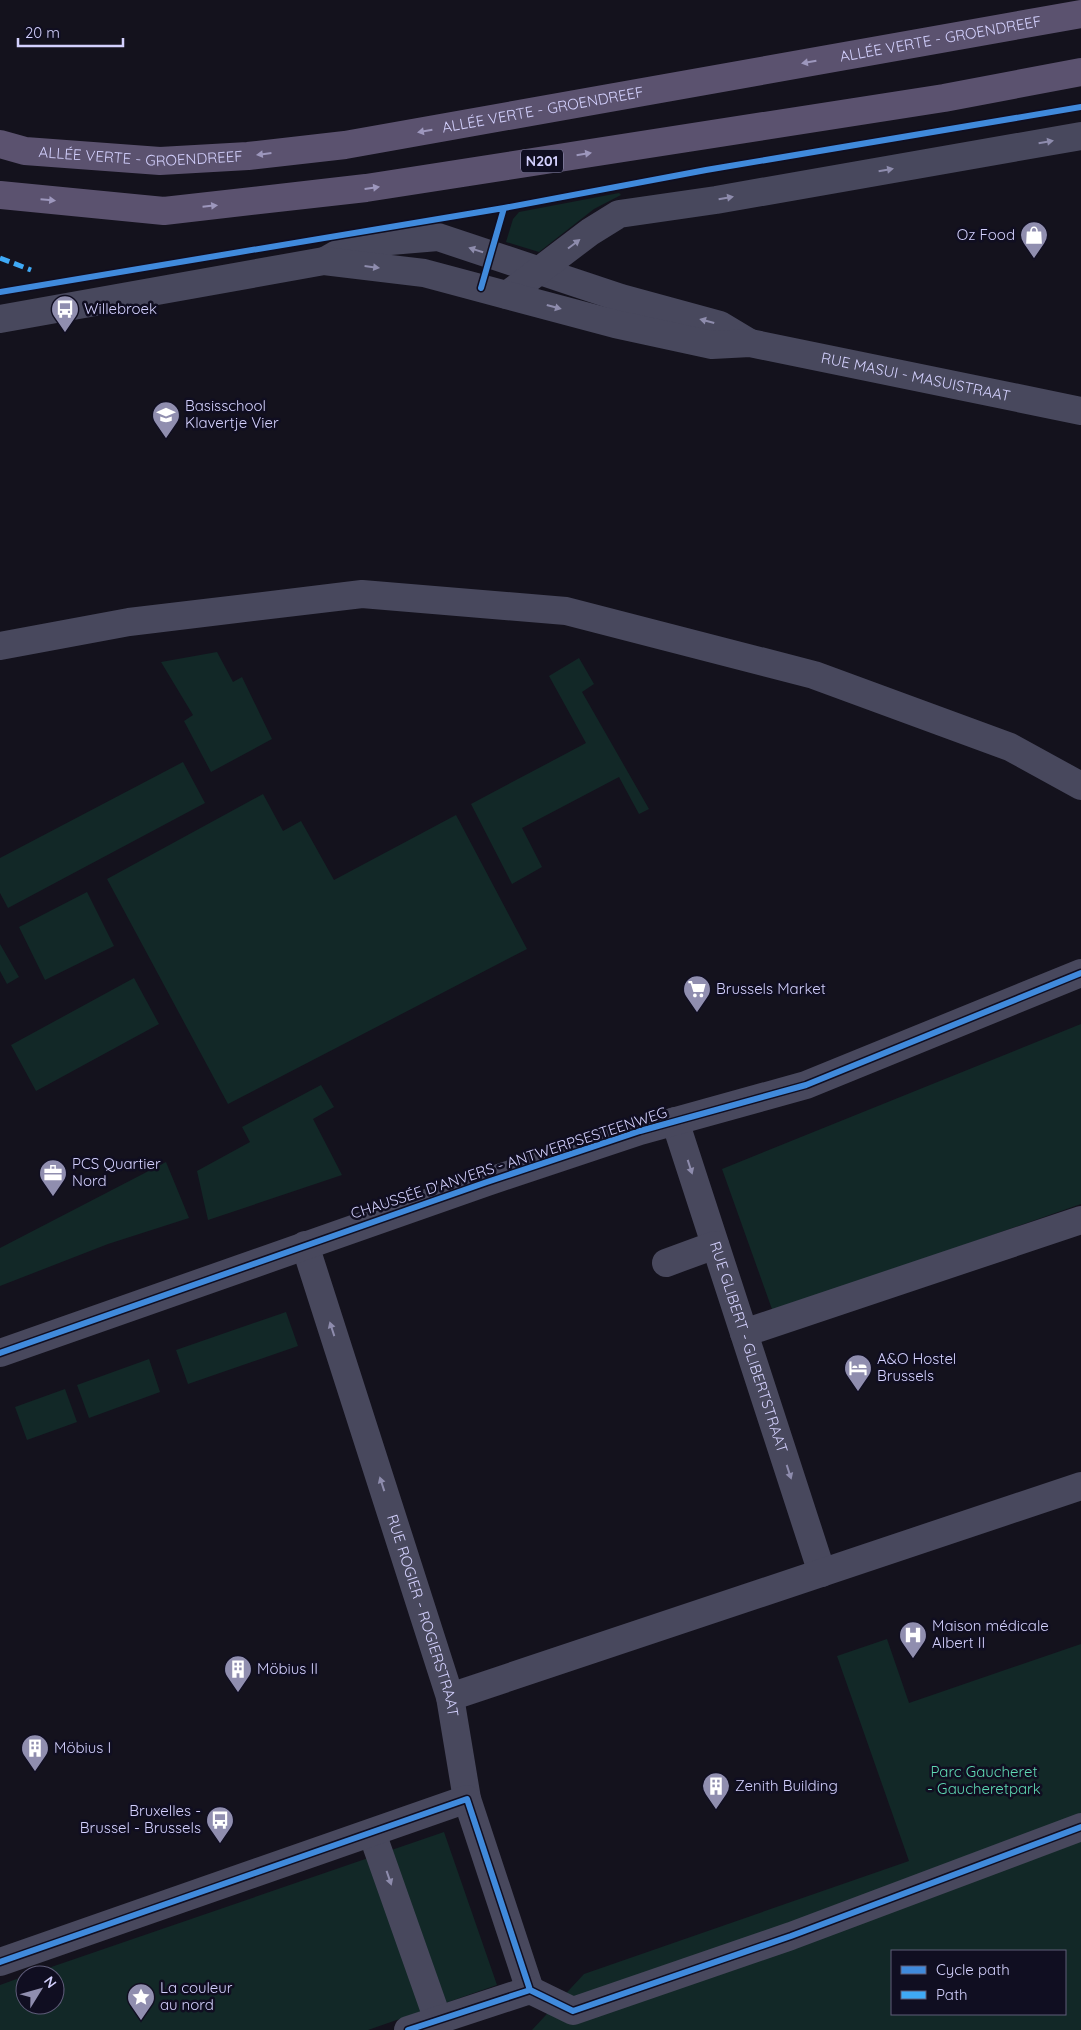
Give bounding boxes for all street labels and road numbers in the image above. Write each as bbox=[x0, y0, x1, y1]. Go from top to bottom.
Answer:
street label: ALLÉE VERTE - GROENDREEF bbox=[838, 11, 1043, 66]
street label: ALLÉE VERTE - GROENDREEF bbox=[440, 82, 645, 137]
street label: ALLÉE VERTE - GROENDREEF bbox=[38, 142, 243, 170]
road number: N201 bbox=[521, 150, 563, 172]
street label: RUE MASUI - MASUISTRAAT bbox=[819, 348, 1012, 405]
street label: CHAUSSÉE D'ANVERS - ANTWERPSESTEENWEG bbox=[348, 1102, 670, 1223]
street label: RUE GLIBERT - GLIBERTSTRAAT bbox=[706, 1239, 792, 1455]
street label: RUE ROGIER - ROGIERSTRAAT bbox=[383, 1512, 463, 1718]

